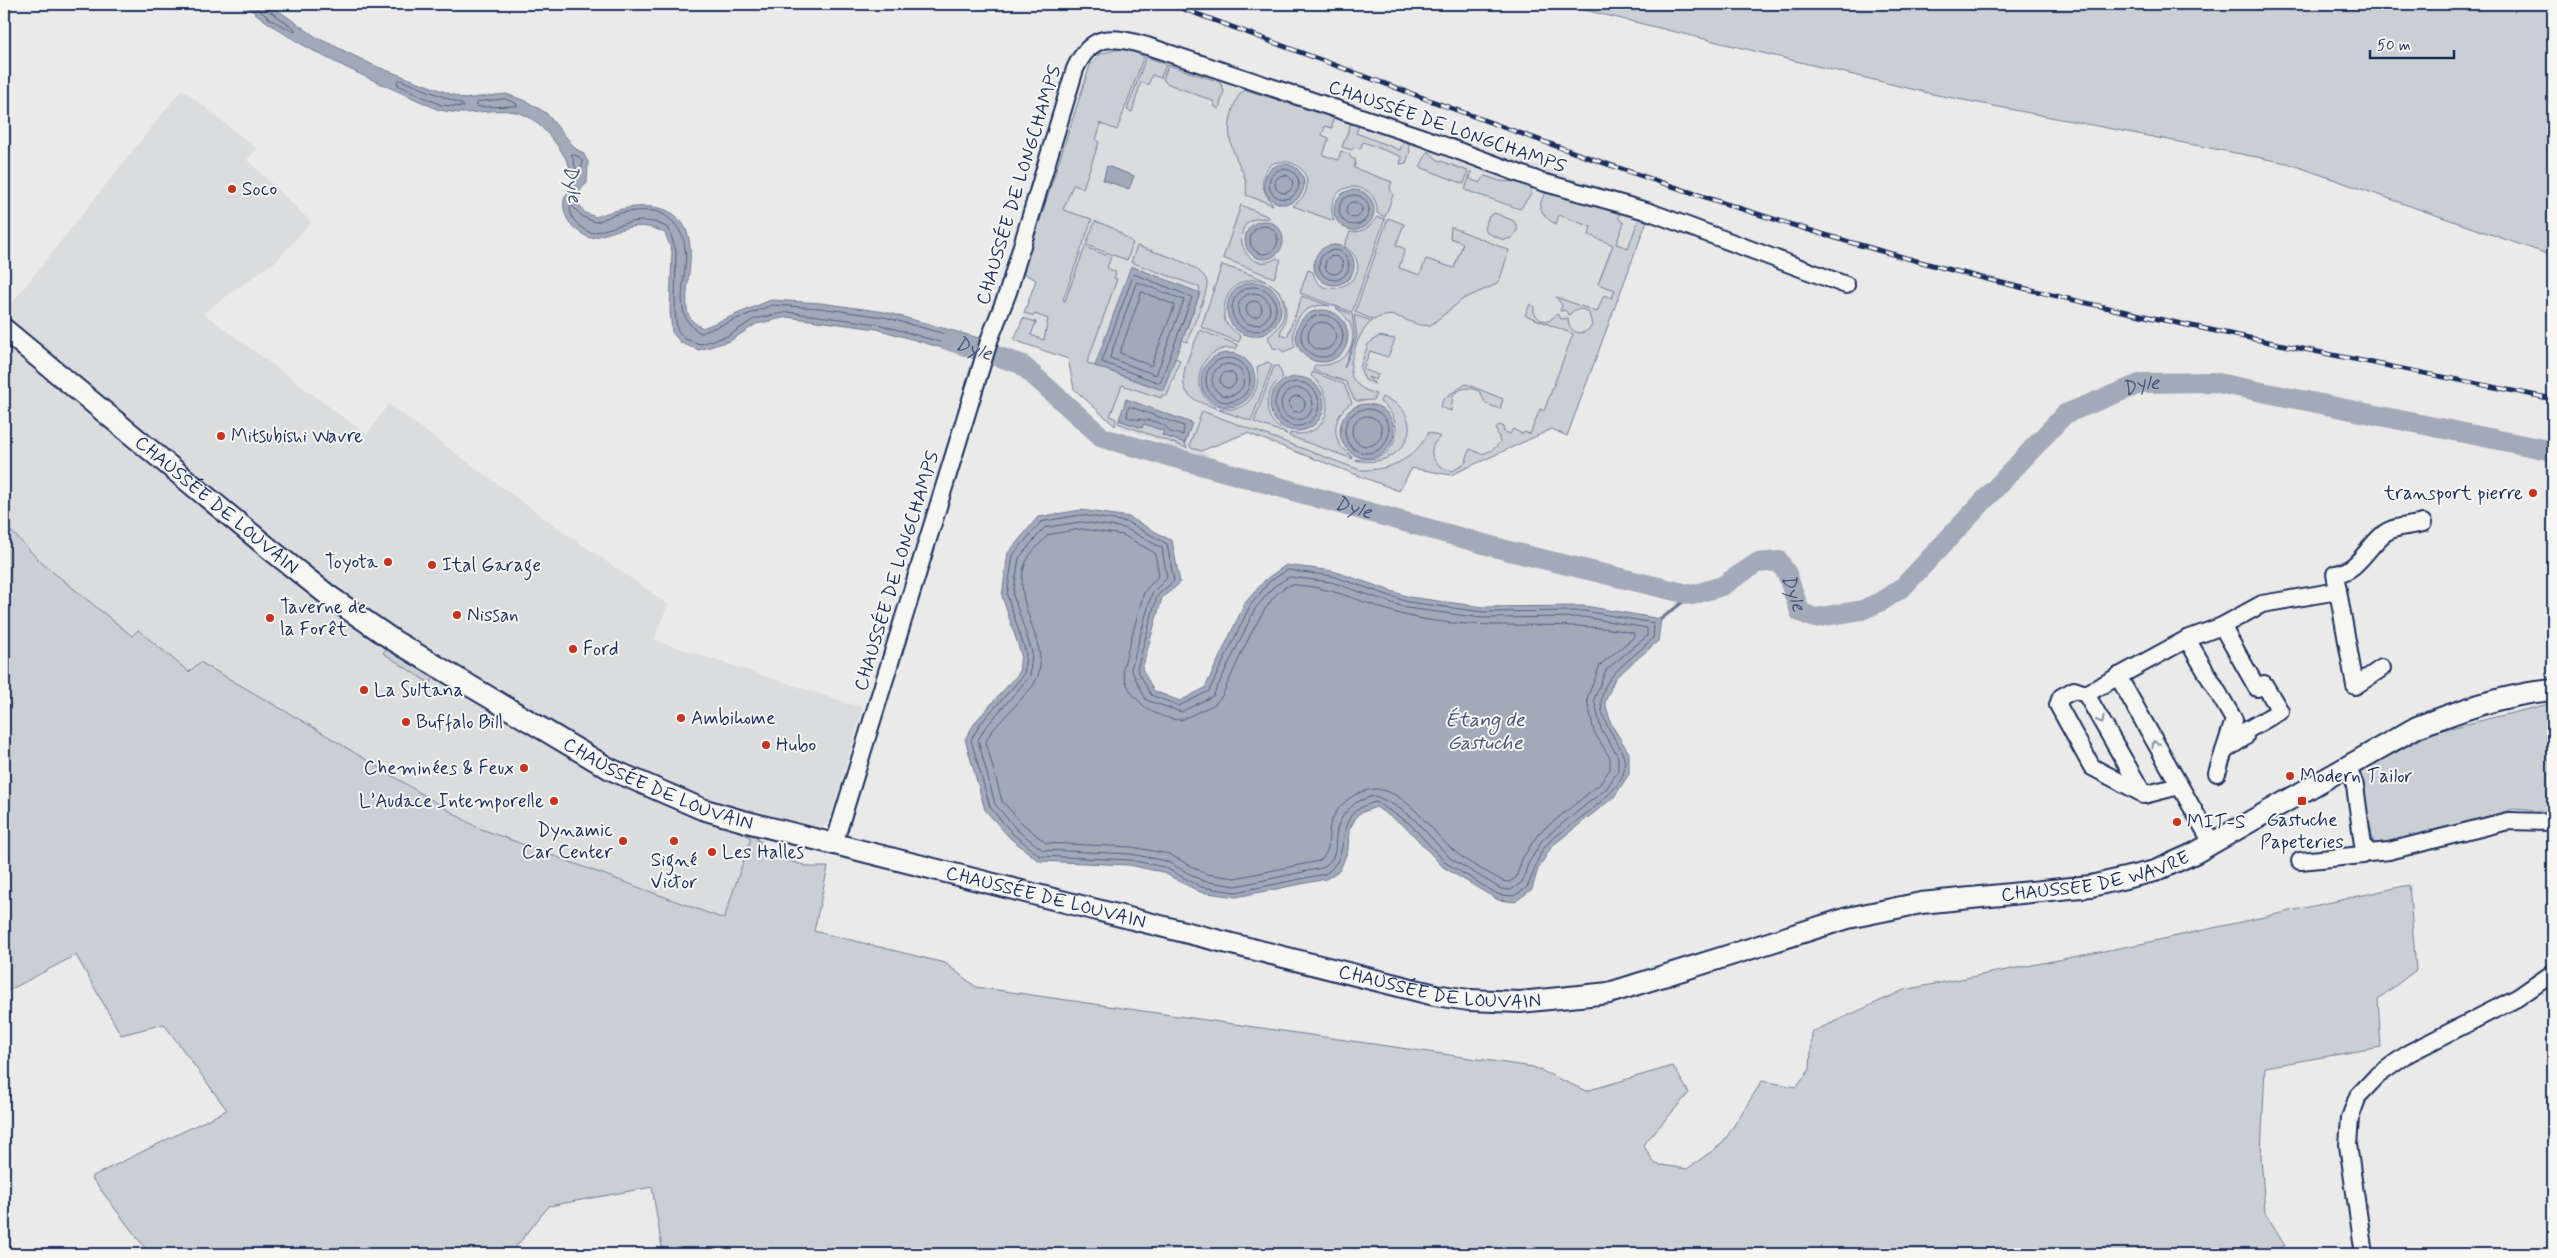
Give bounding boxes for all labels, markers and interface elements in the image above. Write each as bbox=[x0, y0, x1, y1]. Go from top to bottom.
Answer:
scale bar bbox=[2370, 28, 2453, 60]
text: 50 m bbox=[2377, 36, 2411, 56]
street label: CHAUSSÉE DE LONGCHAMPS bbox=[970, 61, 1068, 308]
street label: CHAUSSÉE DE LONGCHAMPS bbox=[1325, 74, 1570, 180]
water label: Dyle bbox=[556, 163, 588, 206]
place label: Soco bbox=[242, 177, 277, 202]
marker: Soco bbox=[226, 183, 238, 195]
water label: Dyle bbox=[952, 330, 997, 368]
water label: Dyle bbox=[2118, 368, 2161, 403]
place label: Mitsubishi Wavre bbox=[231, 424, 363, 449]
street label: CHAUSSÉE DE LOUVAIN bbox=[129, 430, 304, 580]
marker: Mitsubishi Wavre bbox=[215, 430, 227, 442]
street label: CHAUSSÉE DE LONGCHAMPS bbox=[848, 447, 946, 694]
place label: transport pierre bbox=[2383, 481, 2523, 506]
marker: transport pierre bbox=[2527, 487, 2539, 499]
water label: Dyle bbox=[1332, 490, 1376, 526]
place label: Toyota bbox=[325, 550, 379, 575]
place label: Ital Garage bbox=[442, 553, 541, 581]
marker: Toyota bbox=[382, 556, 394, 568]
marker: Ital Garage bbox=[426, 559, 438, 571]
water label: Dyle bbox=[1774, 570, 1813, 616]
place label: Taverne de la Forêt bbox=[280, 595, 367, 642]
place label: Nissan bbox=[467, 603, 519, 628]
marker: Nissan bbox=[451, 609, 463, 621]
marker: Taverne de la Forêt bbox=[264, 612, 276, 624]
place label: Ford bbox=[583, 637, 619, 662]
marker: Ford bbox=[567, 643, 579, 655]
place label: La Sultana bbox=[374, 678, 463, 703]
marker: La Sultana bbox=[358, 684, 370, 696]
place label: Ambihome bbox=[691, 706, 775, 731]
water label: Étang de Gastuche bbox=[1445, 707, 1526, 757]
place label: Buffalo Bill bbox=[416, 710, 503, 735]
marker: Ambihome bbox=[675, 712, 687, 724]
one-way arrow bbox=[2095, 715, 2105, 724]
marker: Buffalo Bill bbox=[400, 716, 412, 728]
street label: CHAUSSÉE DE LOUVAIN bbox=[558, 731, 756, 836]
place label: Hubo bbox=[776, 733, 816, 758]
marker: Hubo bbox=[760, 739, 772, 751]
one-way arrow bbox=[2151, 740, 2161, 749]
place label: Cheminées & Feux bbox=[364, 756, 514, 781]
marker: Cheminées & Feux bbox=[518, 762, 530, 774]
place label: Modern Tailor bbox=[2300, 764, 2413, 789]
marker: Modern Tailor bbox=[2284, 770, 2296, 782]
place label: L’Audace Intemporelle bbox=[359, 789, 544, 814]
marker: L’Audace Intemporelle bbox=[548, 795, 560, 807]
marker: Gastuche Papeteries bbox=[2296, 795, 2308, 807]
place label: Gastuche Papeteries bbox=[2260, 808, 2344, 855]
place label: MIT-S bbox=[2187, 810, 2246, 835]
marker: MIT-S bbox=[2171, 816, 2183, 828]
place label: Dynamic Car Center bbox=[522, 818, 613, 865]
marker: Dynamic Car Center bbox=[617, 835, 629, 847]
marker: Signé Victor bbox=[668, 835, 680, 847]
place label: Les Halles bbox=[722, 840, 804, 865]
street label: CHAUSSÉE DE WAVRE bbox=[2000, 845, 2193, 907]
marker: Les Halles bbox=[706, 846, 718, 858]
place label: Signé Victor bbox=[651, 848, 697, 895]
street label: CHAUSSÉE DE LOUVAIN bbox=[943, 860, 1149, 934]
street label: CHAUSSÉE DE LOUVAIN bbox=[1336, 959, 1542, 1015]

